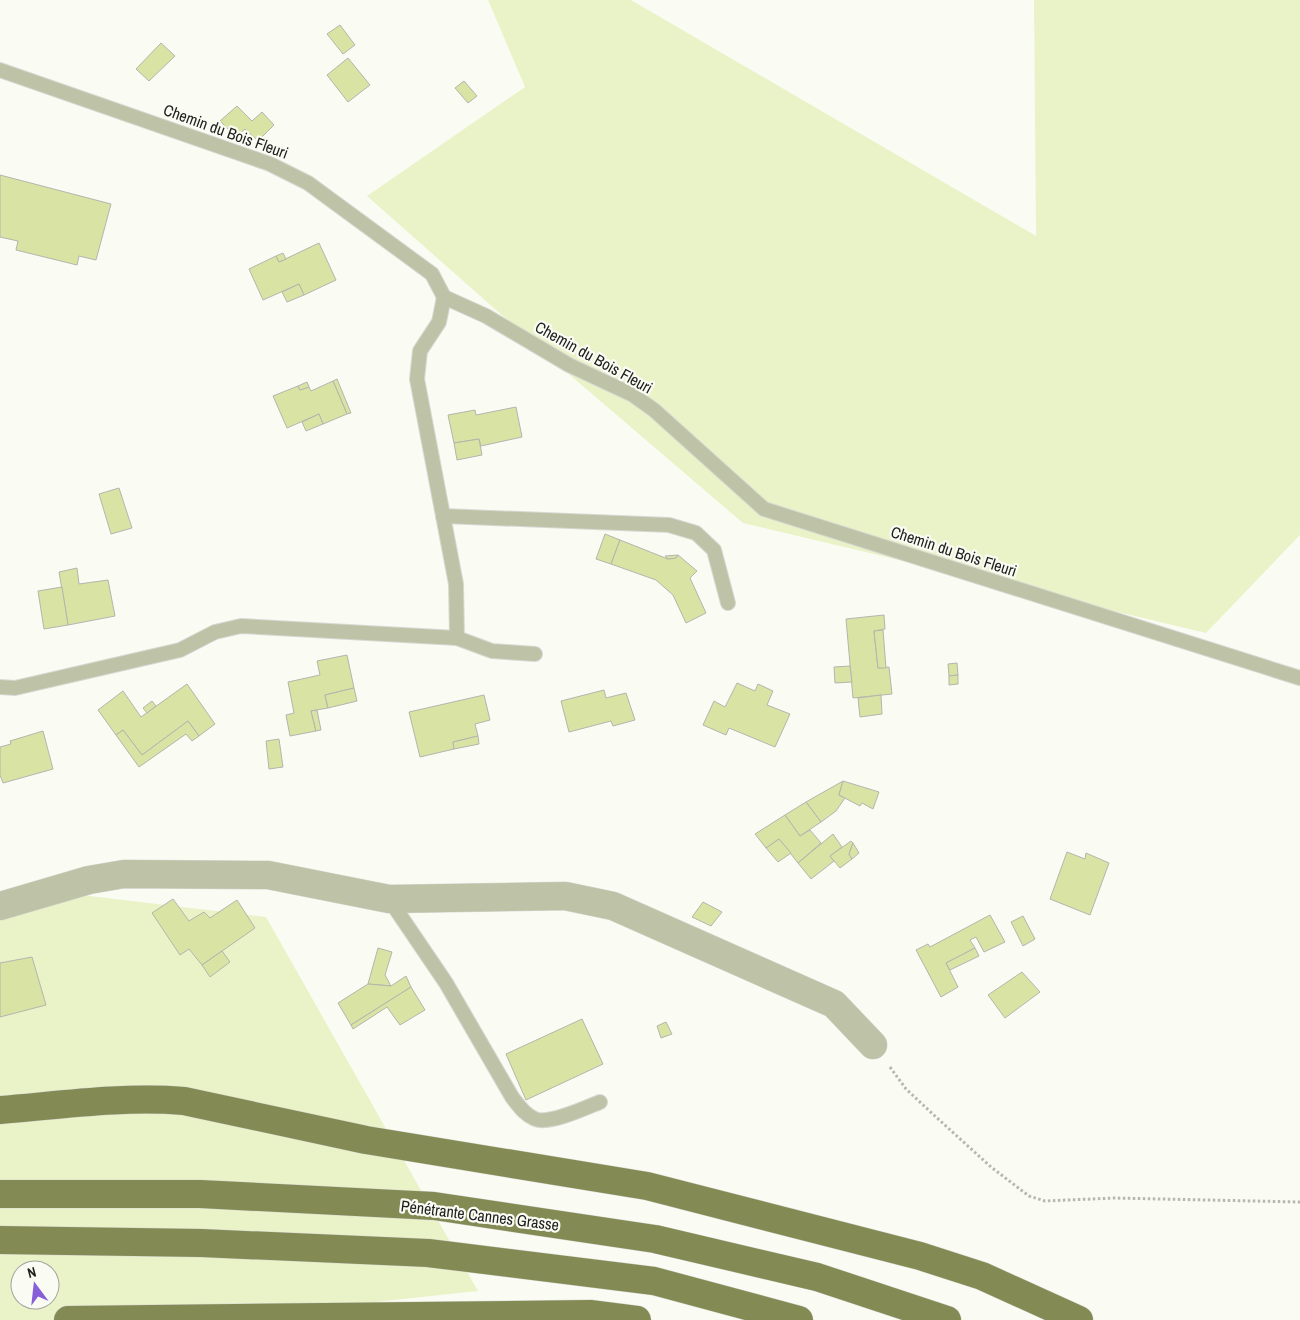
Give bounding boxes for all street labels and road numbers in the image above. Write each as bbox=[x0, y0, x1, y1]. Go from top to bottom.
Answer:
street label: Chemin du Bois Fleuri bbox=[161, 98, 291, 164]
street label: Chemin du Bois Fleuri bbox=[531, 316, 657, 398]
street label: Chemin du Bois Fleuri bbox=[888, 520, 1020, 582]
street label: Pénétrante Cannes Grasse bbox=[400, 1194, 560, 1236]

